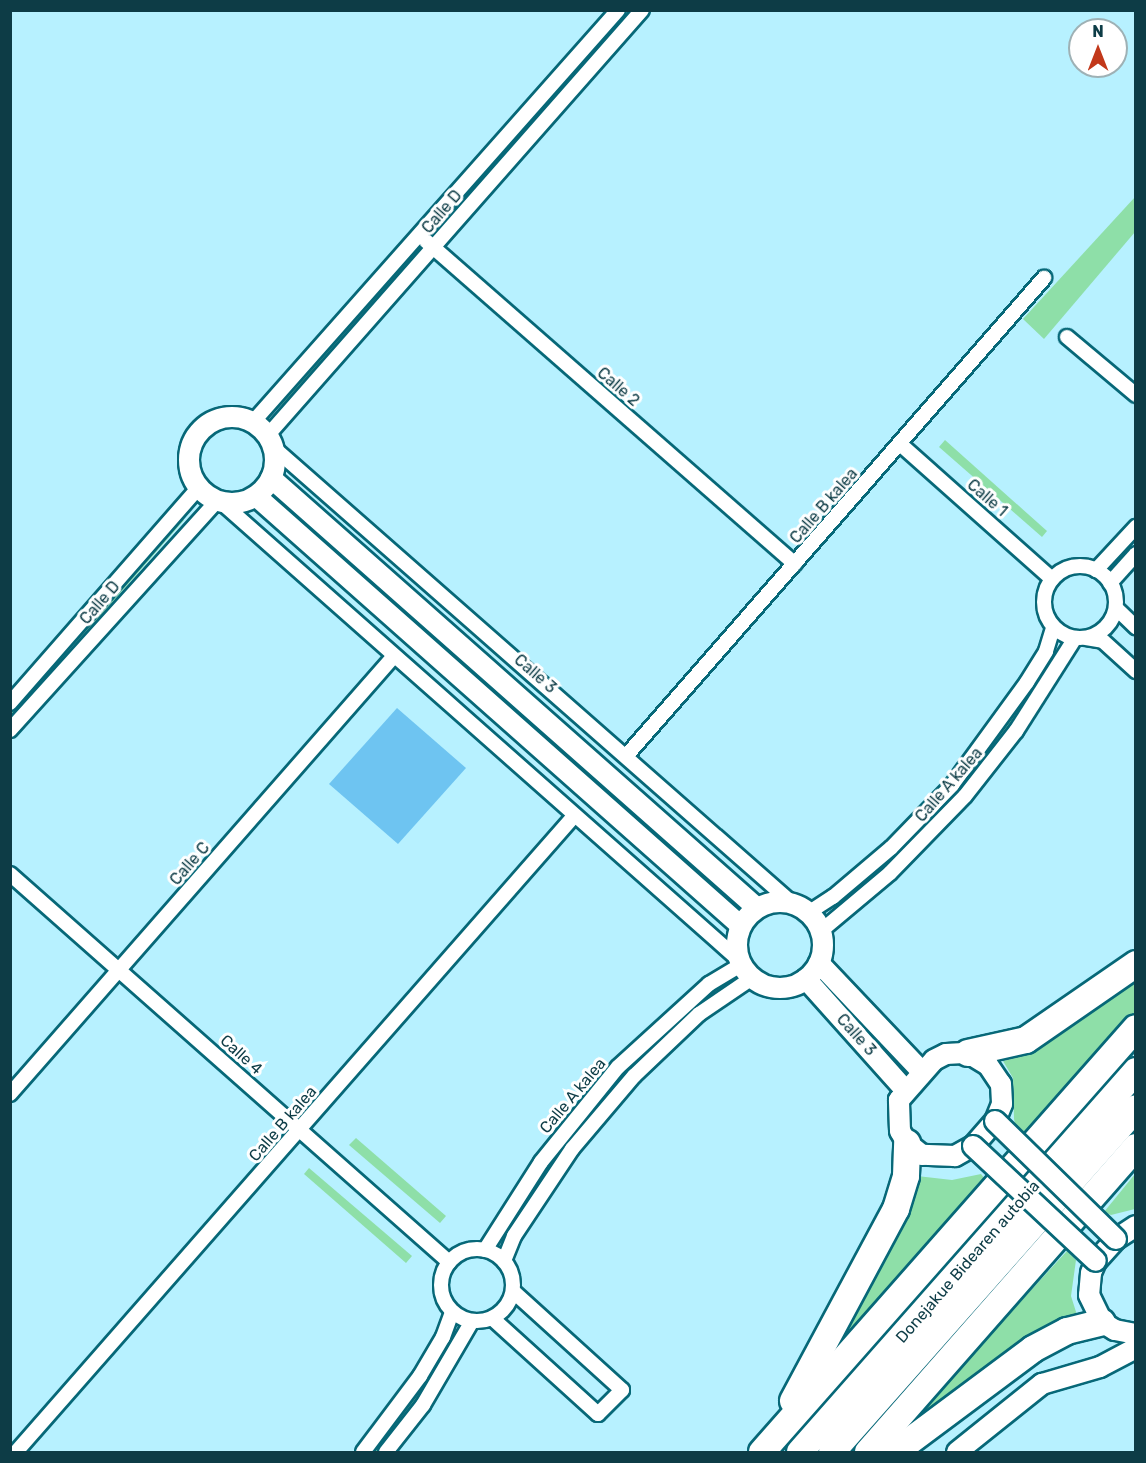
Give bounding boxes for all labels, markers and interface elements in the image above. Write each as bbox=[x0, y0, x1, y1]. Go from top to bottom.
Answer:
north arrow bbox=[1068, 18, 1128, 78]
text: N bbox=[1092, 22, 1104, 41]
street label: Calle D bbox=[418, 186, 466, 238]
street label: Calle 2 bbox=[593, 364, 643, 410]
street label: Calle B kalea bbox=[786, 464, 862, 548]
street label: Calle 1 bbox=[963, 475, 1011, 521]
street label: Calle D bbox=[76, 577, 124, 629]
street label: Calle 3 bbox=[510, 650, 560, 698]
street label: Calle A kalea bbox=[911, 743, 987, 827]
street label: Calle C bbox=[166, 839, 214, 889]
street label: Calle 3 bbox=[832, 1010, 880, 1060]
street label: Calle 4 bbox=[216, 1031, 266, 1079]
street label: Calle A kalea bbox=[536, 1054, 610, 1138]
street label: Calle B kalea bbox=[245, 1082, 321, 1166]
street label: Donejakue Bidearen autobia bbox=[892, 1177, 1044, 1347]

